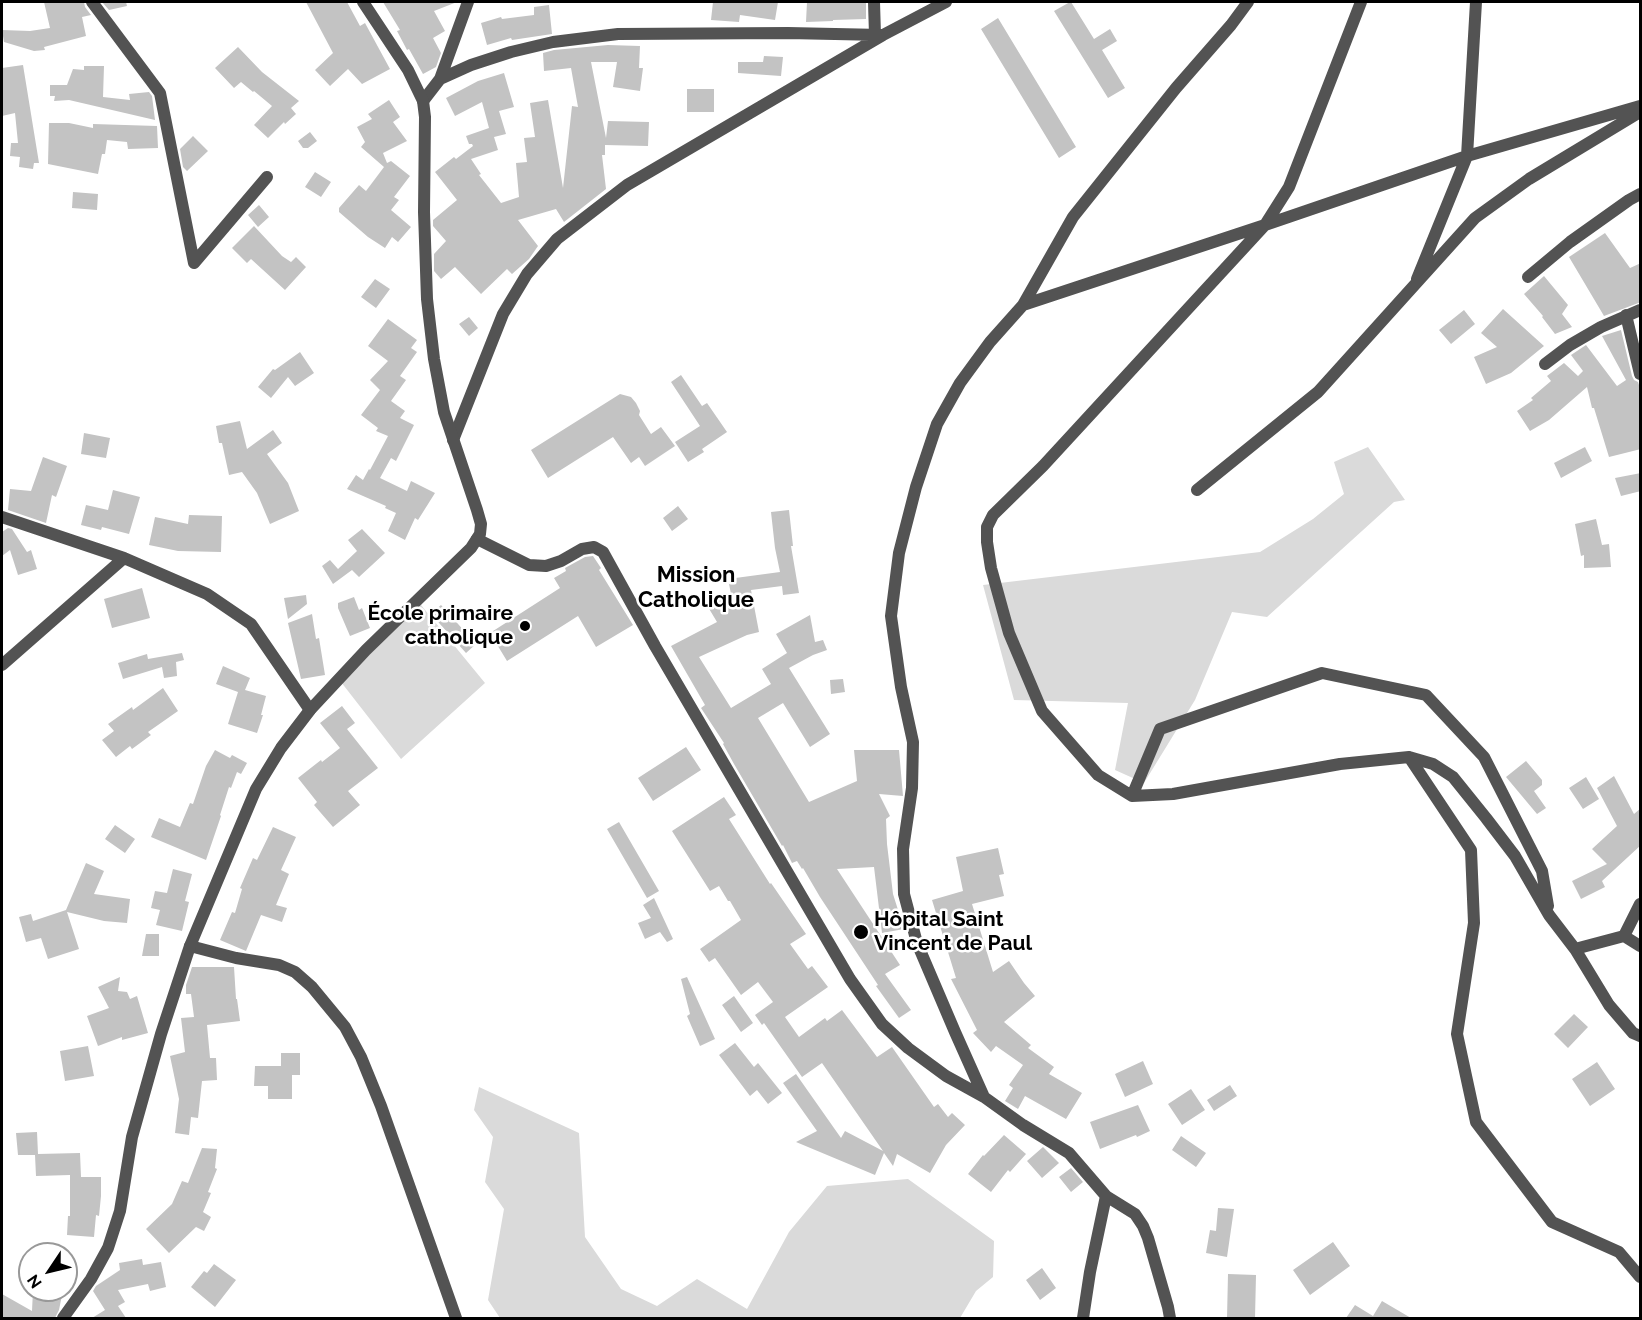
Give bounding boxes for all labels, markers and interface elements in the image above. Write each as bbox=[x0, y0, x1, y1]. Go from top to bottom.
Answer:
district label: Mission Catholique bbox=[638, 562, 754, 614]
place label: École primaire catholique bbox=[368, 601, 513, 651]
marker: École primaire catholique bbox=[518, 619, 532, 633]
place label: Hôpital Saint Vincent de Paul bbox=[874, 907, 1032, 957]
marker: Hôpital Saint Vincent de Paul bbox=[852, 923, 870, 941]
north arrow bbox=[18, 1242, 78, 1302]
text: N bbox=[23, 1271, 46, 1292]

